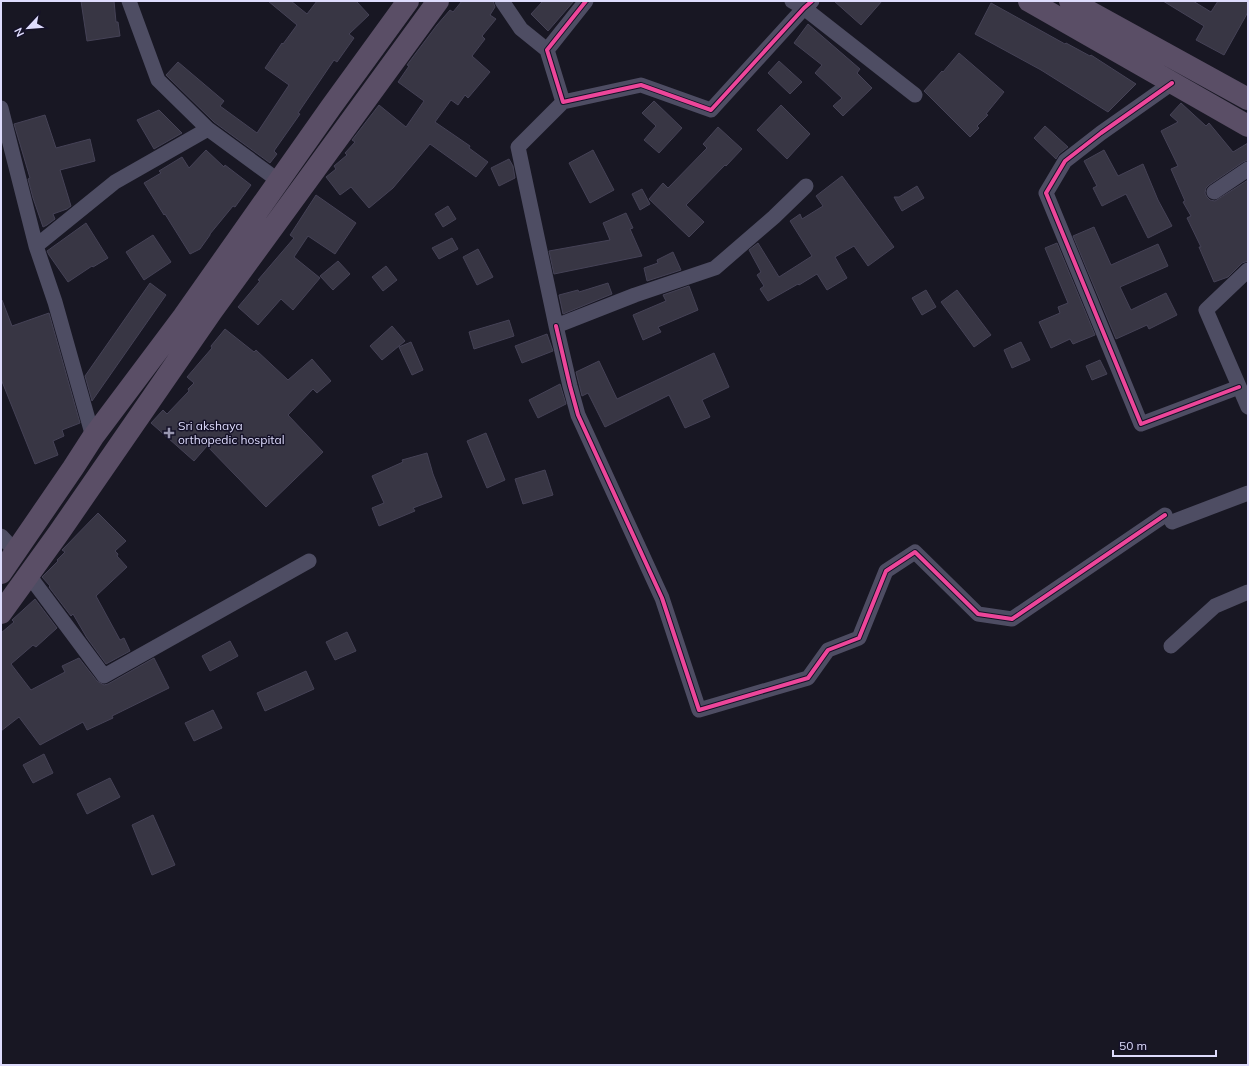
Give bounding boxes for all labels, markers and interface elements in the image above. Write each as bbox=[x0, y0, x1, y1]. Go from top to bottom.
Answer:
north arrow bbox=[8, 8, 48, 48]
text: N bbox=[11, 26, 27, 39]
place label: Sri akshaya orthopedic hospital bbox=[178, 418, 285, 447]
marker: Sri akshaya orthopedic hospital bbox=[163, 427, 175, 439]
scale bar bbox=[1113, 1032, 1216, 1058]
text: 50 m bbox=[1119, 1038, 1147, 1053]

